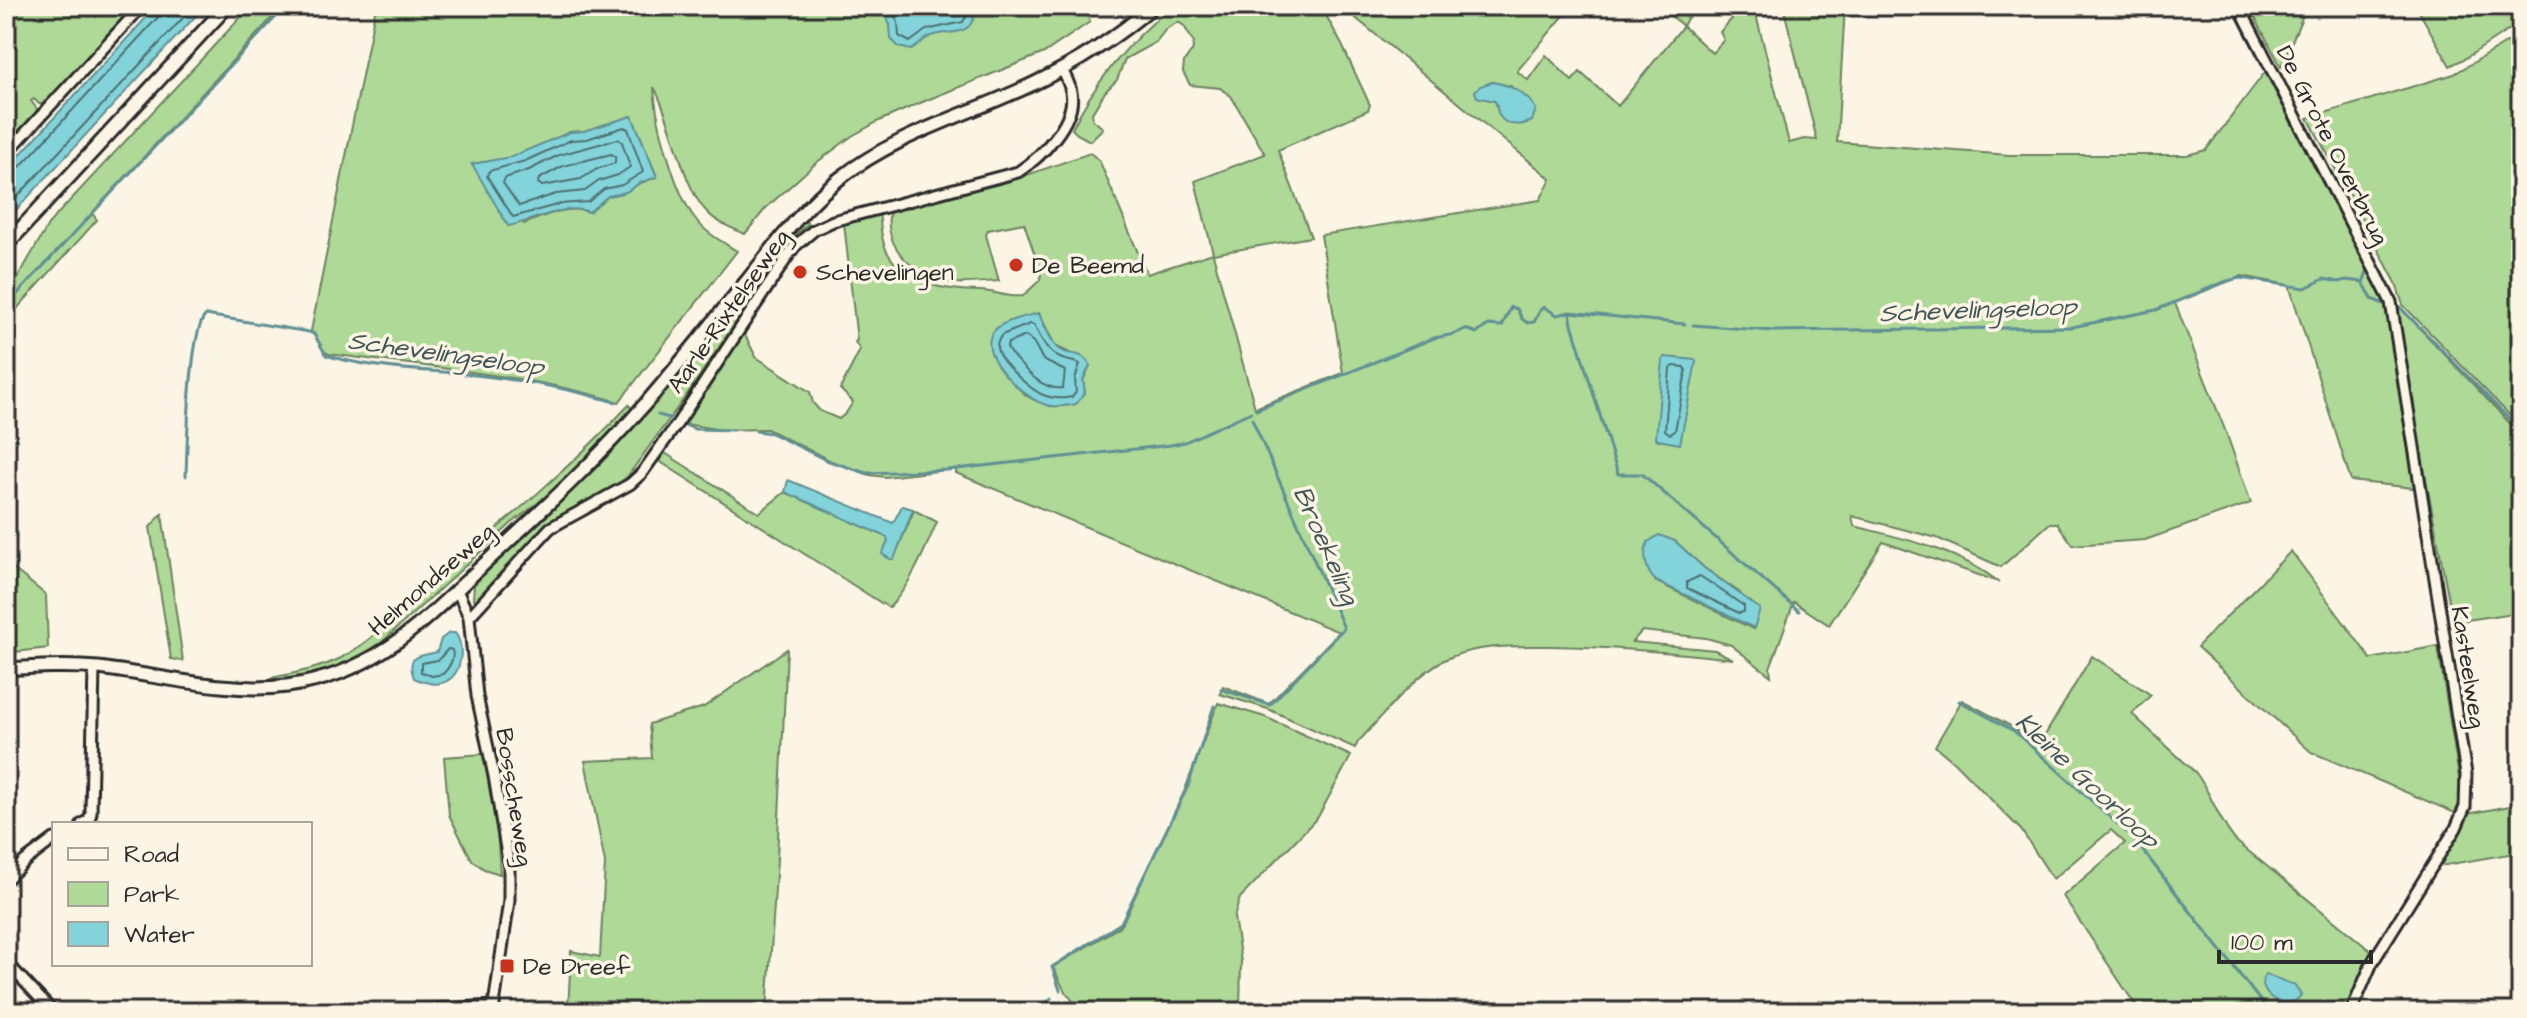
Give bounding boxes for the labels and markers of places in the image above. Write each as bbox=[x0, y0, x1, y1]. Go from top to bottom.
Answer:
place label: De Beemd bbox=[1032, 249, 1144, 283]
place label: Schevelingen bbox=[816, 256, 954, 291]
marker: De Beemd bbox=[1007, 256, 1025, 274]
marker: Schevelingen bbox=[791, 263, 809, 281]
place label: De Dreef bbox=[523, 950, 631, 984]
marker: De Dreef bbox=[498, 957, 516, 975]

